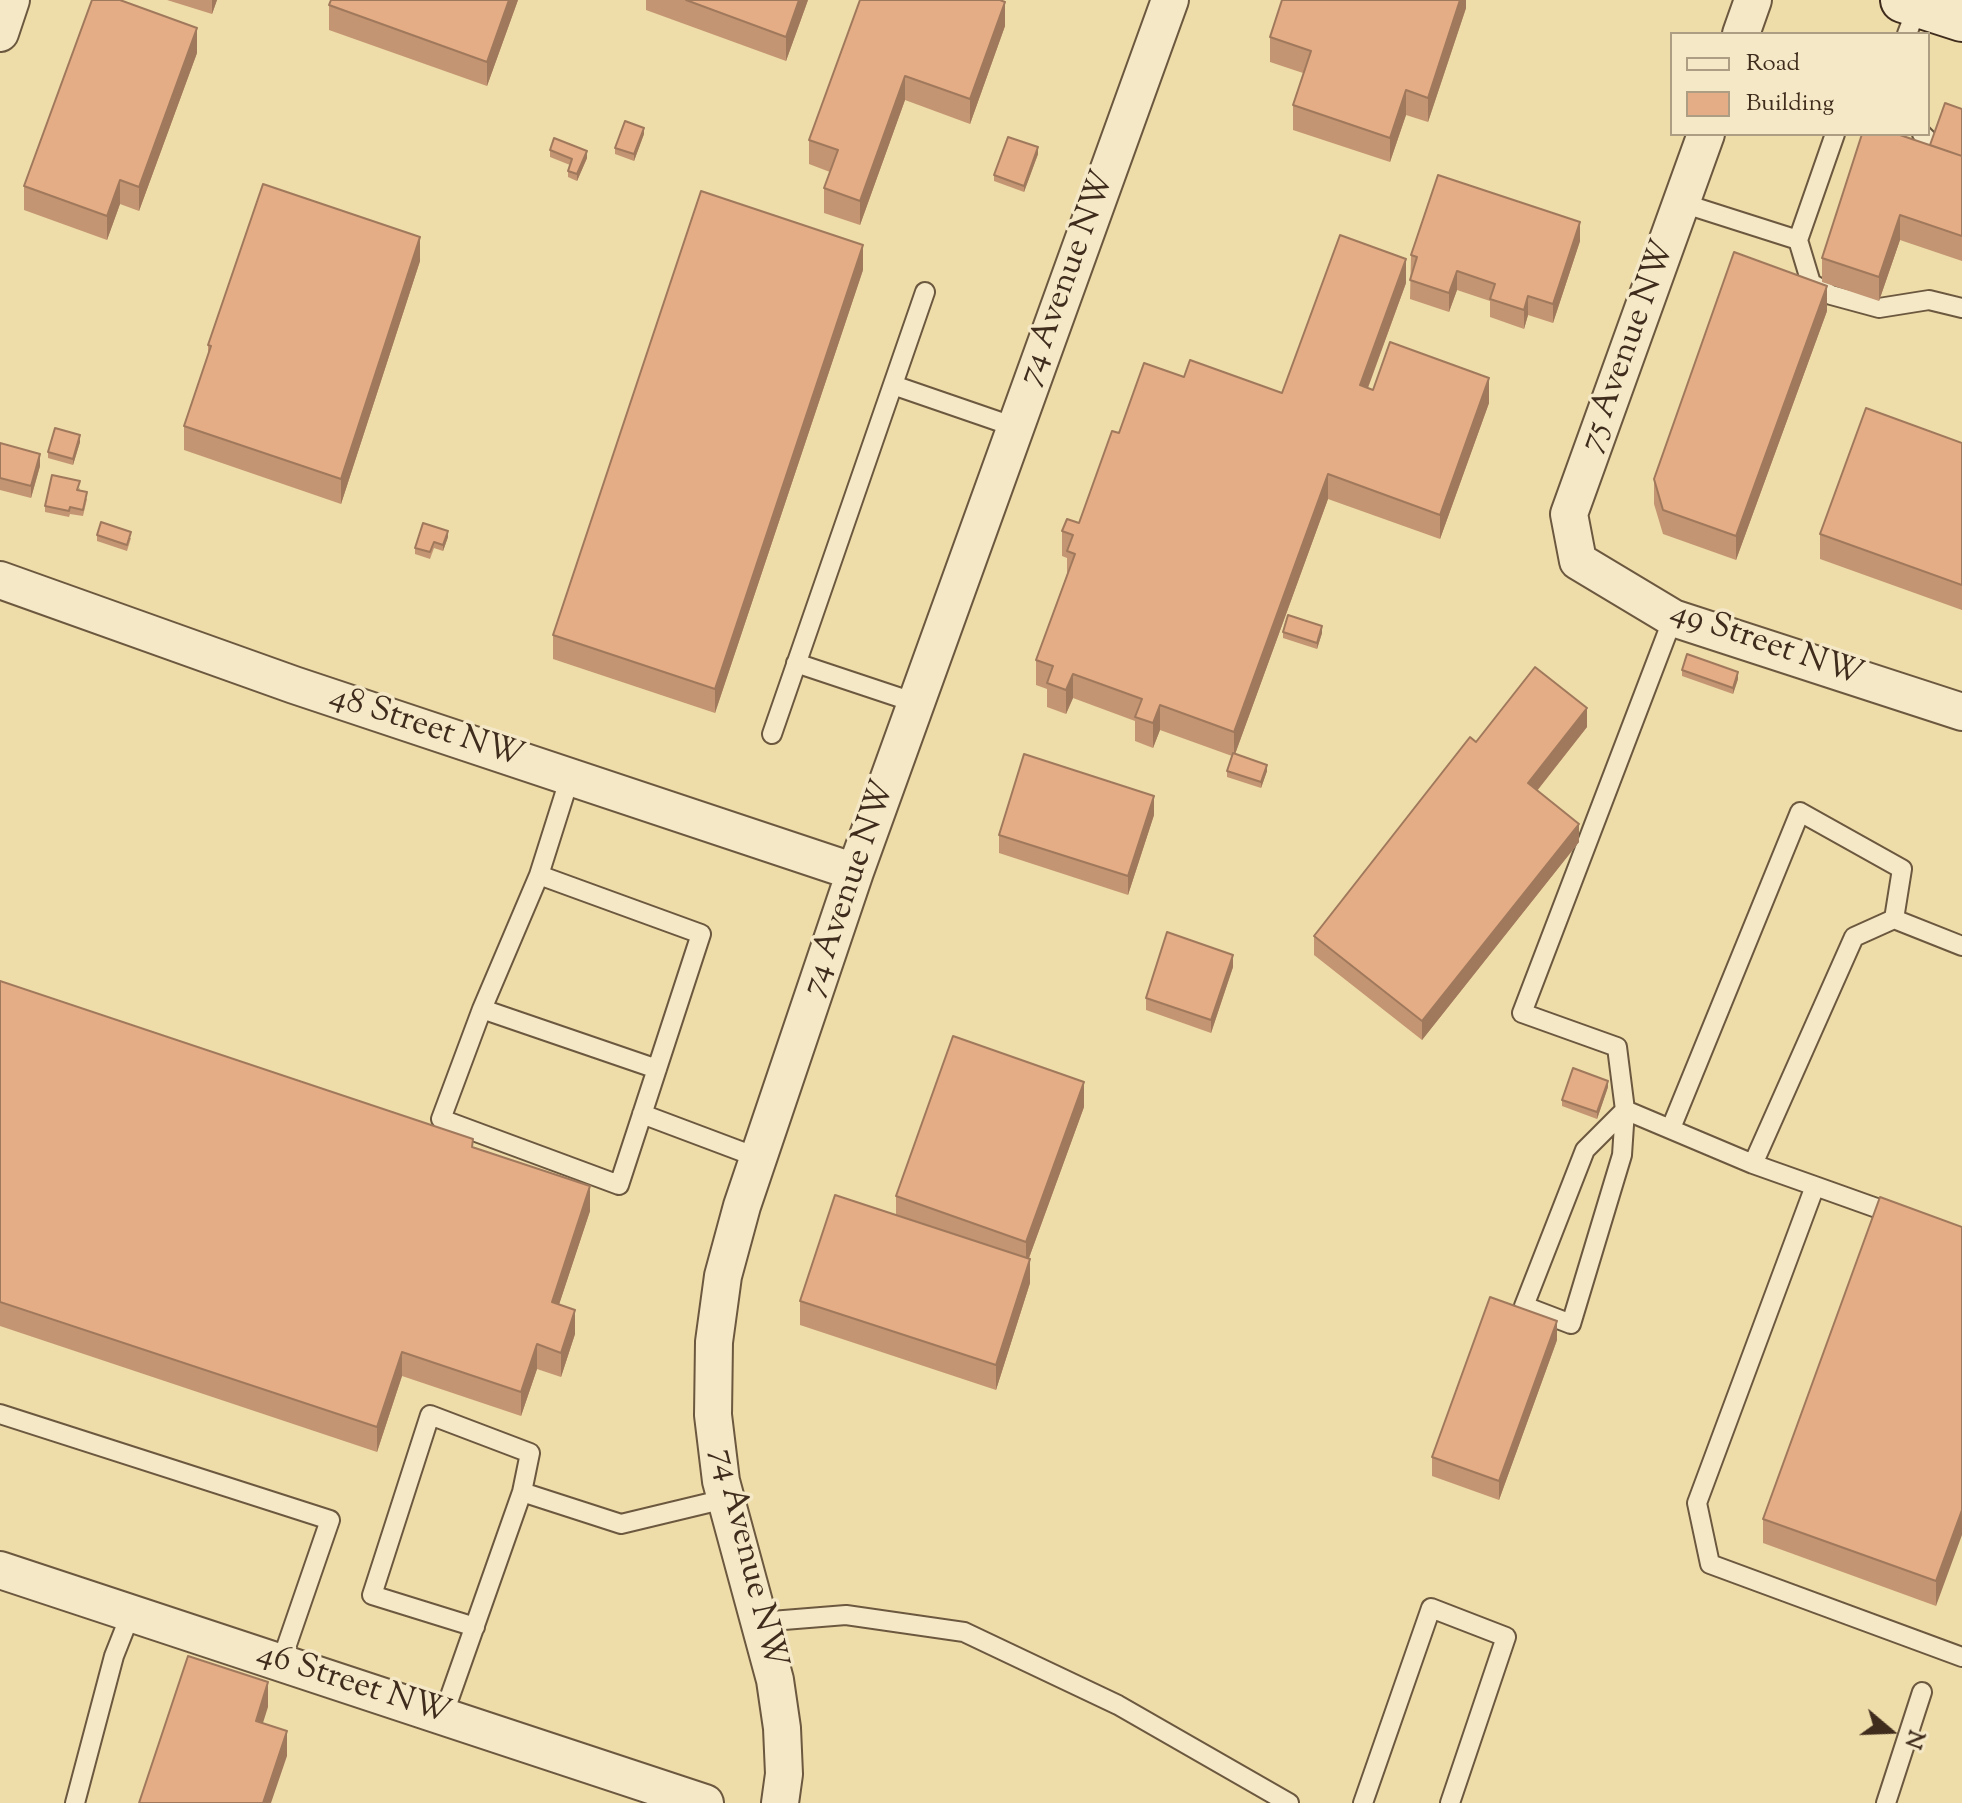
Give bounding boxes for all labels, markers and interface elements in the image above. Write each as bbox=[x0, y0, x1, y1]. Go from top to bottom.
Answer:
legend bbox=[1670, 32, 1930, 136]
text: Road bbox=[1746, 47, 1800, 81]
text: Building bbox=[1746, 87, 1834, 121]
street label: 74 Avenue NW bbox=[1011, 166, 1127, 392]
street label: 75 Avenue NW bbox=[1573, 236, 1687, 458]
street label: 49 Street NW bbox=[1665, 594, 1867, 698]
street label: 48 Street NW bbox=[324, 678, 528, 780]
street label: 74 Avenue NW bbox=[795, 776, 907, 1002]
street label: 74 Avenue NW bbox=[699, 1445, 793, 1673]
street label: 46 Street NW bbox=[251, 1636, 455, 1736]
north arrow bbox=[1850, 1691, 1930, 1771]
text: N bbox=[1895, 1725, 1931, 1752]

